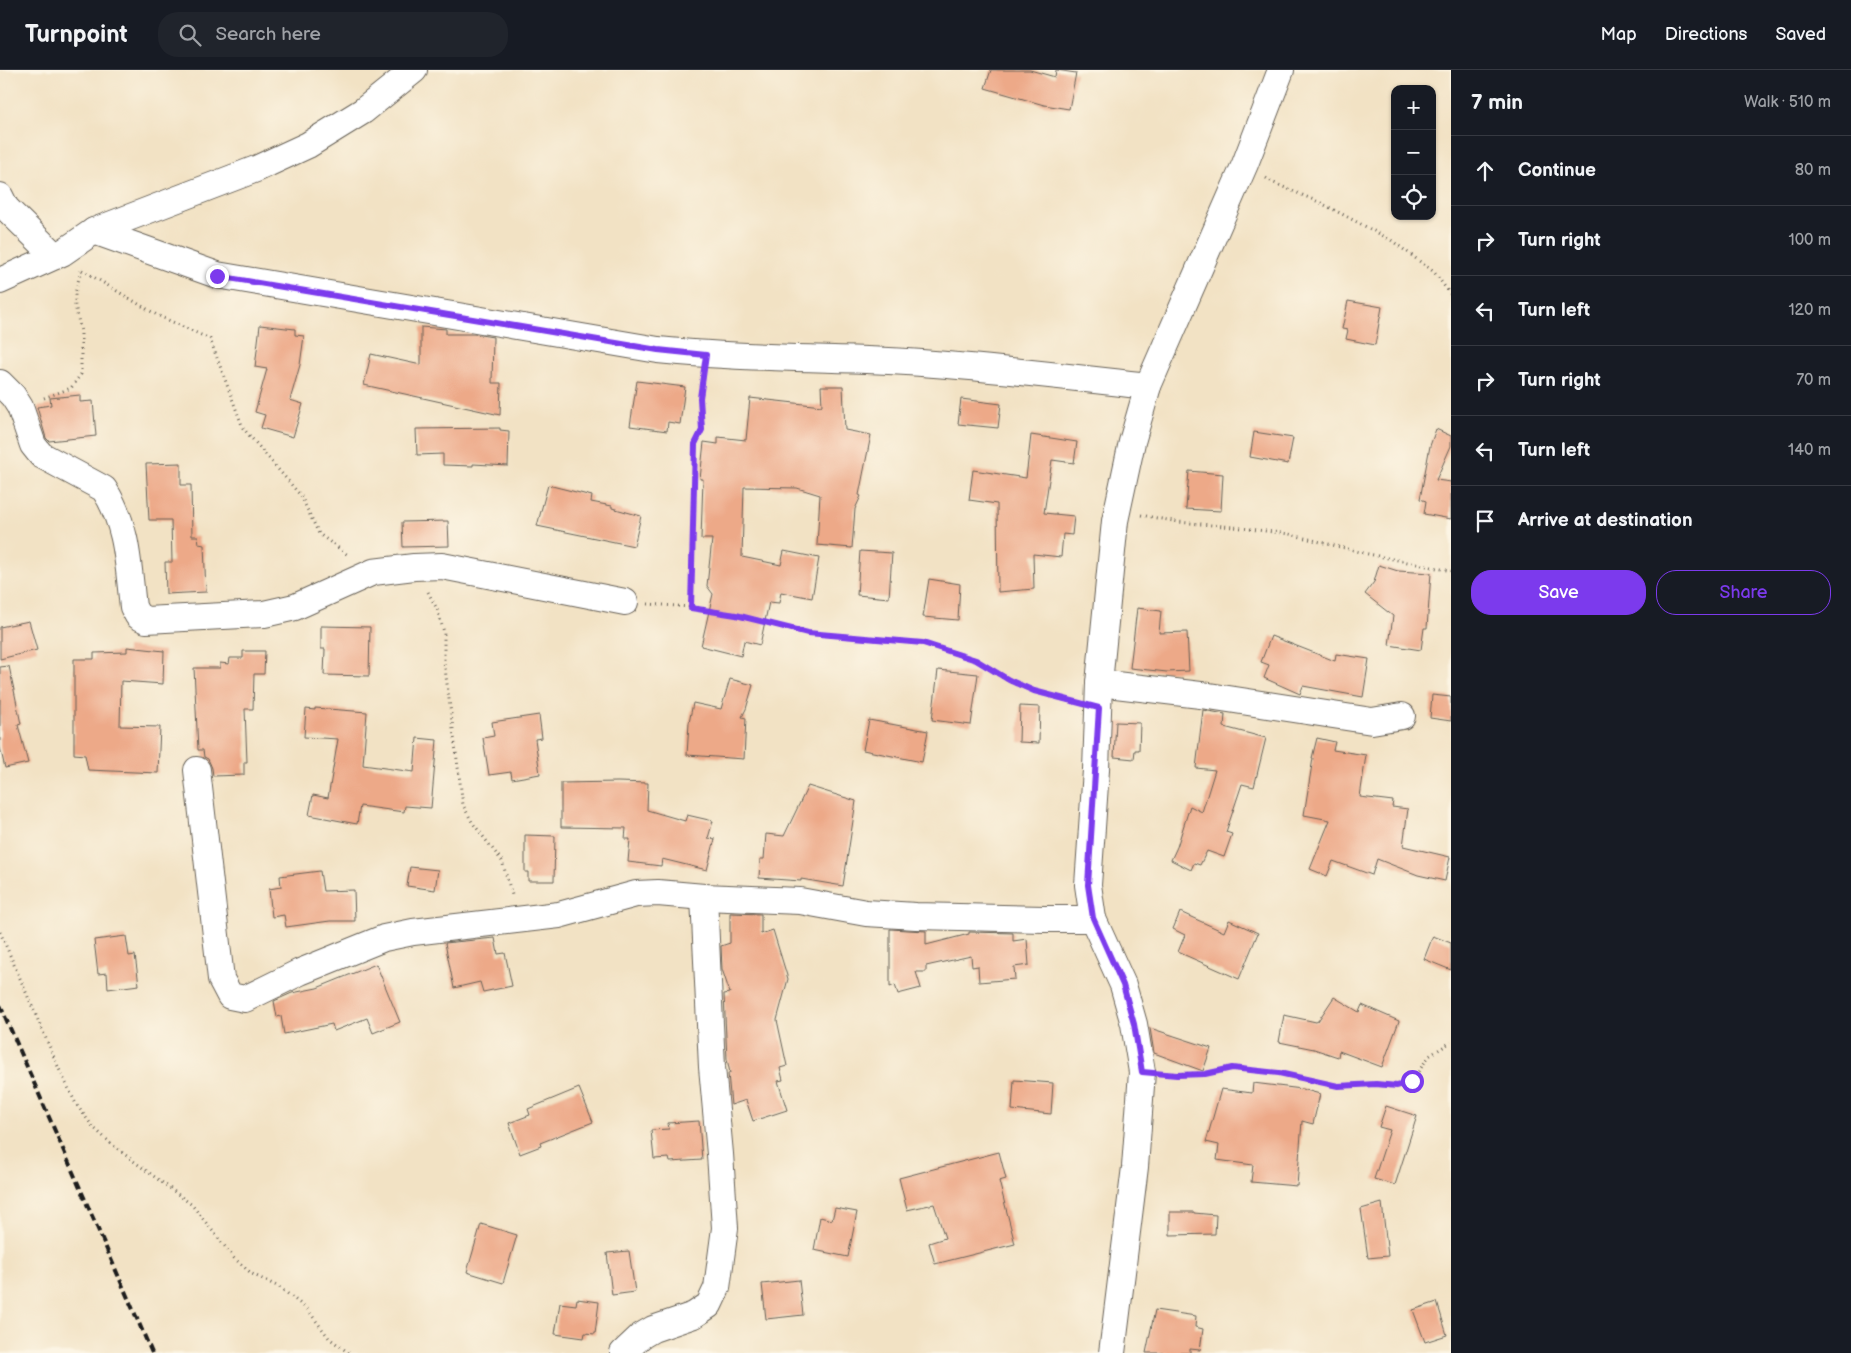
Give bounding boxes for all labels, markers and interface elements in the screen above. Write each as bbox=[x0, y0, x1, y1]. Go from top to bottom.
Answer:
search box bbox=[158, 12, 508, 57]
text: Turnpoint bbox=[25, 20, 128, 49]
icon: search bbox=[176, 21, 204, 49]
text: Search here bbox=[216, 23, 321, 46]
text: Map bbox=[1601, 24, 1637, 45]
text: Directions bbox=[1665, 24, 1747, 45]
text: Saved bbox=[1775, 24, 1826, 45]
map controls bbox=[1391, 85, 1436, 220]
button: + bbox=[1391, 85, 1436, 130]
text: 7 min bbox=[1471, 90, 1523, 115]
text: Walk · 510 m bbox=[1744, 93, 1831, 112]
button: − bbox=[1391, 130, 1436, 175]
icon: ahead bbox=[1471, 157, 1499, 185]
text: Continue bbox=[1518, 159, 1596, 182]
text: 80 m bbox=[1795, 161, 1831, 180]
button: locate bbox=[1391, 175, 1436, 220]
icon: right bbox=[1471, 227, 1499, 255]
text: Turn right bbox=[1518, 229, 1601, 252]
text: 100 m bbox=[1788, 231, 1831, 250]
route end bbox=[206, 265, 229, 288]
icon: left bbox=[1471, 297, 1499, 325]
text: Turn left bbox=[1518, 299, 1590, 322]
text: 120 m bbox=[1788, 301, 1831, 320]
icon: right bbox=[1471, 367, 1499, 395]
text: Turn right bbox=[1518, 369, 1601, 392]
text: 70 m bbox=[1796, 371, 1831, 390]
icon: left bbox=[1471, 437, 1499, 465]
text: Turn left bbox=[1518, 439, 1590, 462]
text: 140 m bbox=[1788, 441, 1831, 460]
icon: arrive bbox=[1471, 507, 1499, 535]
text: Arrive at destination bbox=[1518, 509, 1693, 532]
button: Save bbox=[1471, 570, 1646, 615]
button: Share bbox=[1656, 570, 1831, 615]
route start bbox=[1401, 1070, 1424, 1093]

